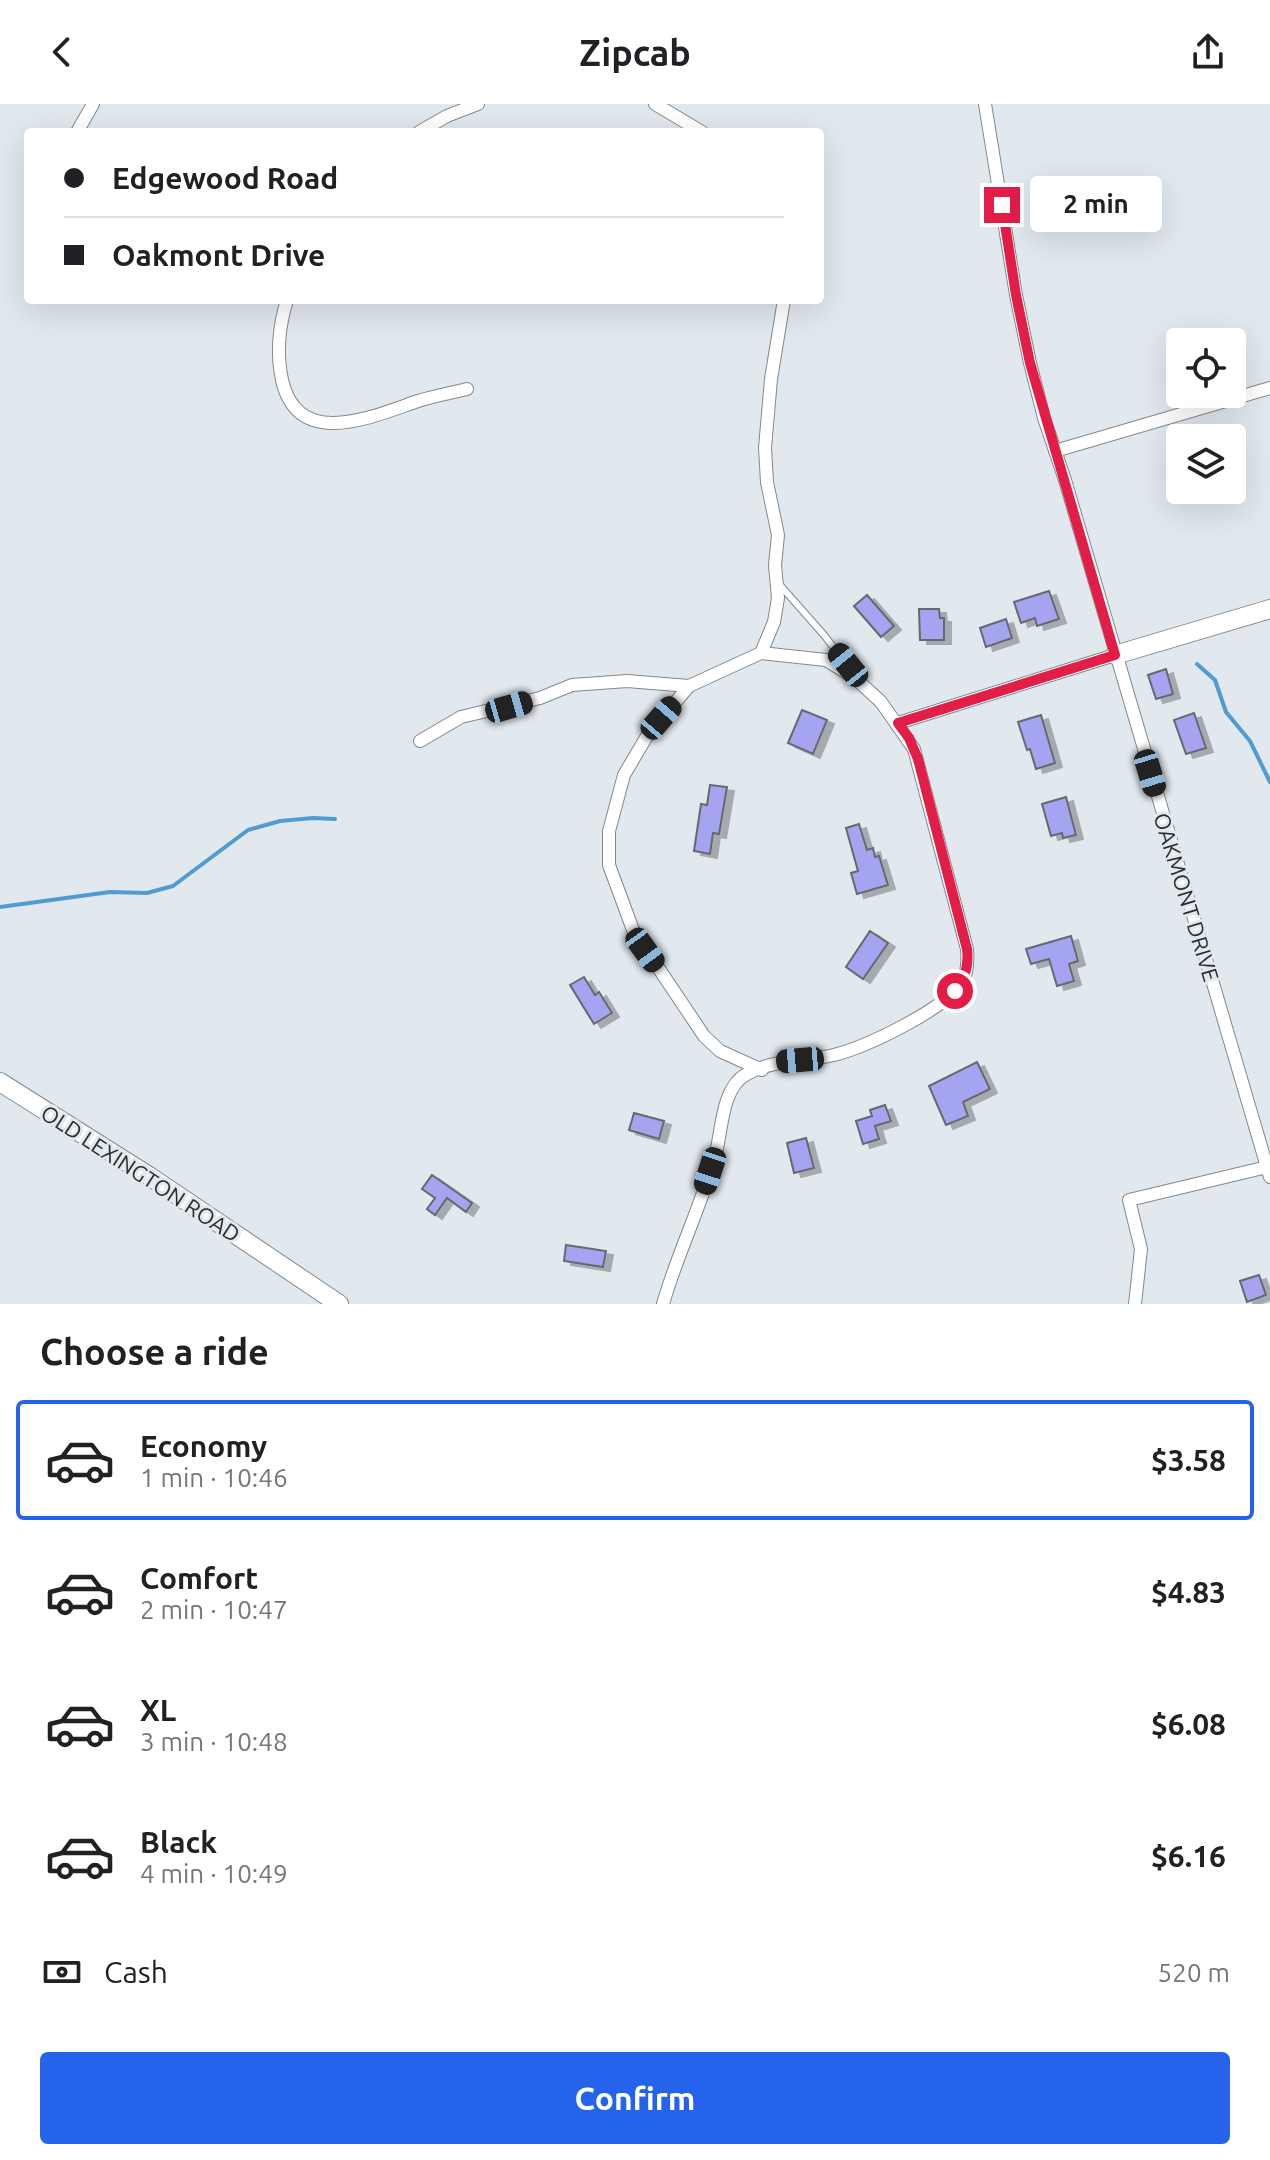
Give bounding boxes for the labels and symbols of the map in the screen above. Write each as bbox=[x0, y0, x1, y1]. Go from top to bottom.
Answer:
callout: 2 min bbox=[1030, 177, 1162, 233]
route end bbox=[984, 187, 1020, 223]
car bbox=[824, 639, 872, 691]
car bbox=[483, 689, 535, 725]
car bbox=[636, 692, 686, 744]
car bbox=[1132, 747, 1168, 799]
street label: OAKMONT DRIVE bbox=[1149, 810, 1225, 984]
car bbox=[621, 924, 669, 976]
route start bbox=[937, 973, 973, 1009]
car bbox=[775, 1046, 825, 1074]
street label: OLD LEXINGTON ROAD bbox=[37, 1099, 245, 1247]
car bbox=[691, 1144, 729, 1198]

